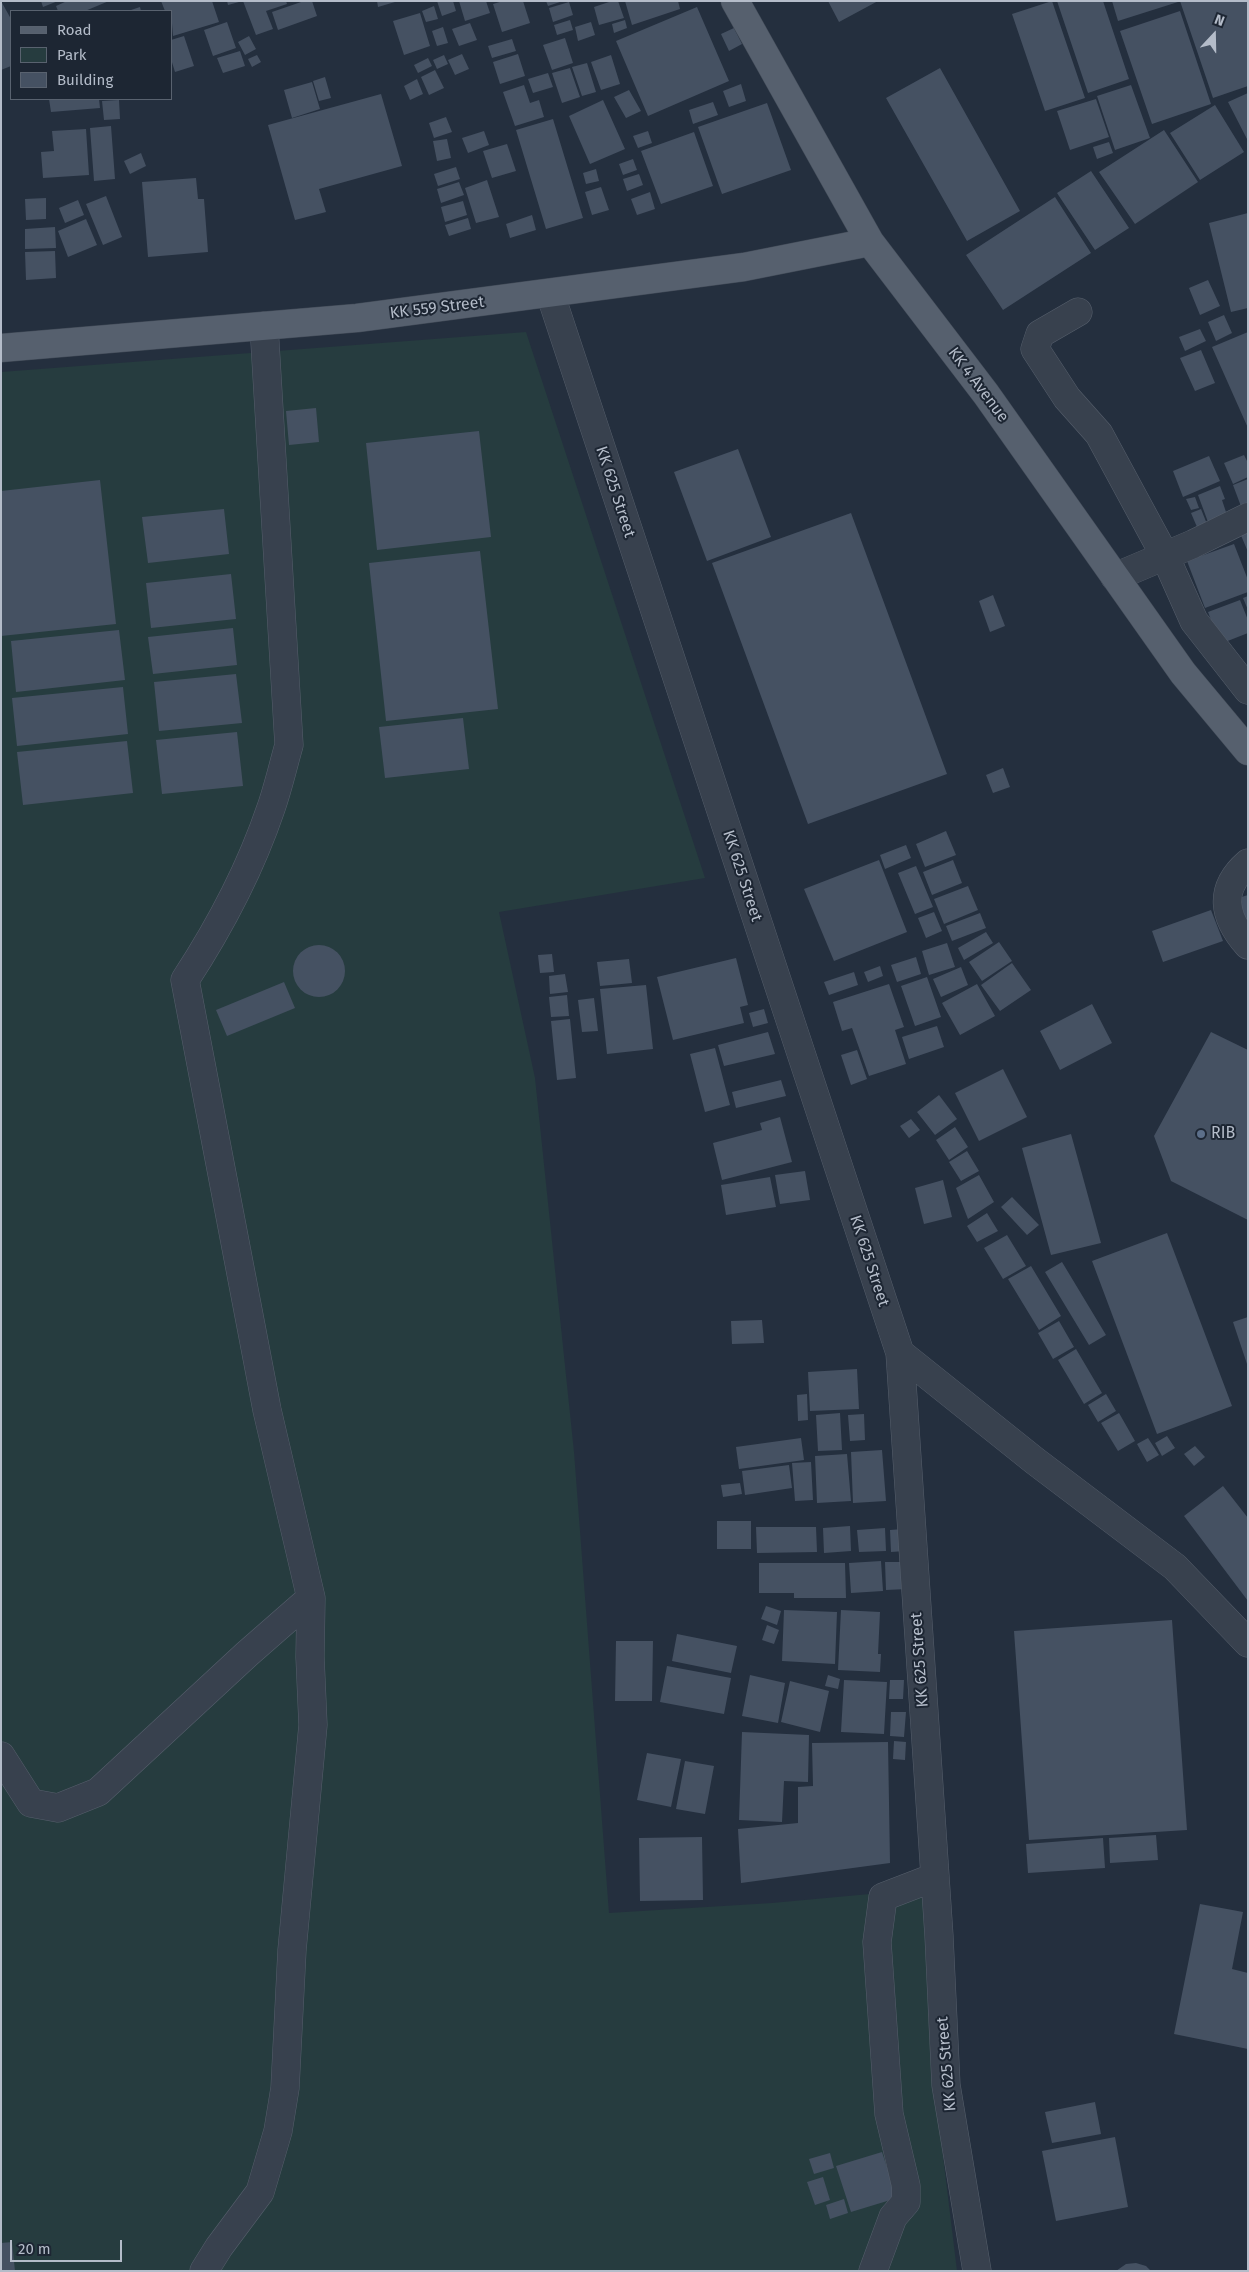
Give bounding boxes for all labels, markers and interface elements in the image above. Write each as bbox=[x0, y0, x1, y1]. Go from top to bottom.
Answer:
legend bbox=[10, 10, 172, 100]
north arrow bbox=[1189, 10, 1239, 60]
text: N bbox=[1212, 11, 1227, 30]
text: Road bbox=[57, 21, 92, 39]
text: Park bbox=[57, 46, 87, 64]
text: Building bbox=[57, 71, 113, 89]
street label: KK 559 Street bbox=[389, 293, 485, 323]
street label: KK 4 Avenue bbox=[944, 344, 1012, 426]
street label: KK 625 Street bbox=[591, 444, 639, 540]
street label: KK 625 Street bbox=[718, 828, 766, 924]
place label: RIB bbox=[1211, 1124, 1235, 1144]
marker: RIB bbox=[1195, 1128, 1207, 1140]
street label: KK 625 Street bbox=[845, 1213, 893, 1309]
street label: KK 625 Street bbox=[907, 1612, 933, 1708]
street label: KK 625 Street bbox=[933, 2016, 961, 2112]
scale bar bbox=[12, 2230, 125, 2262]
text: 20 m bbox=[18, 2240, 51, 2258]

